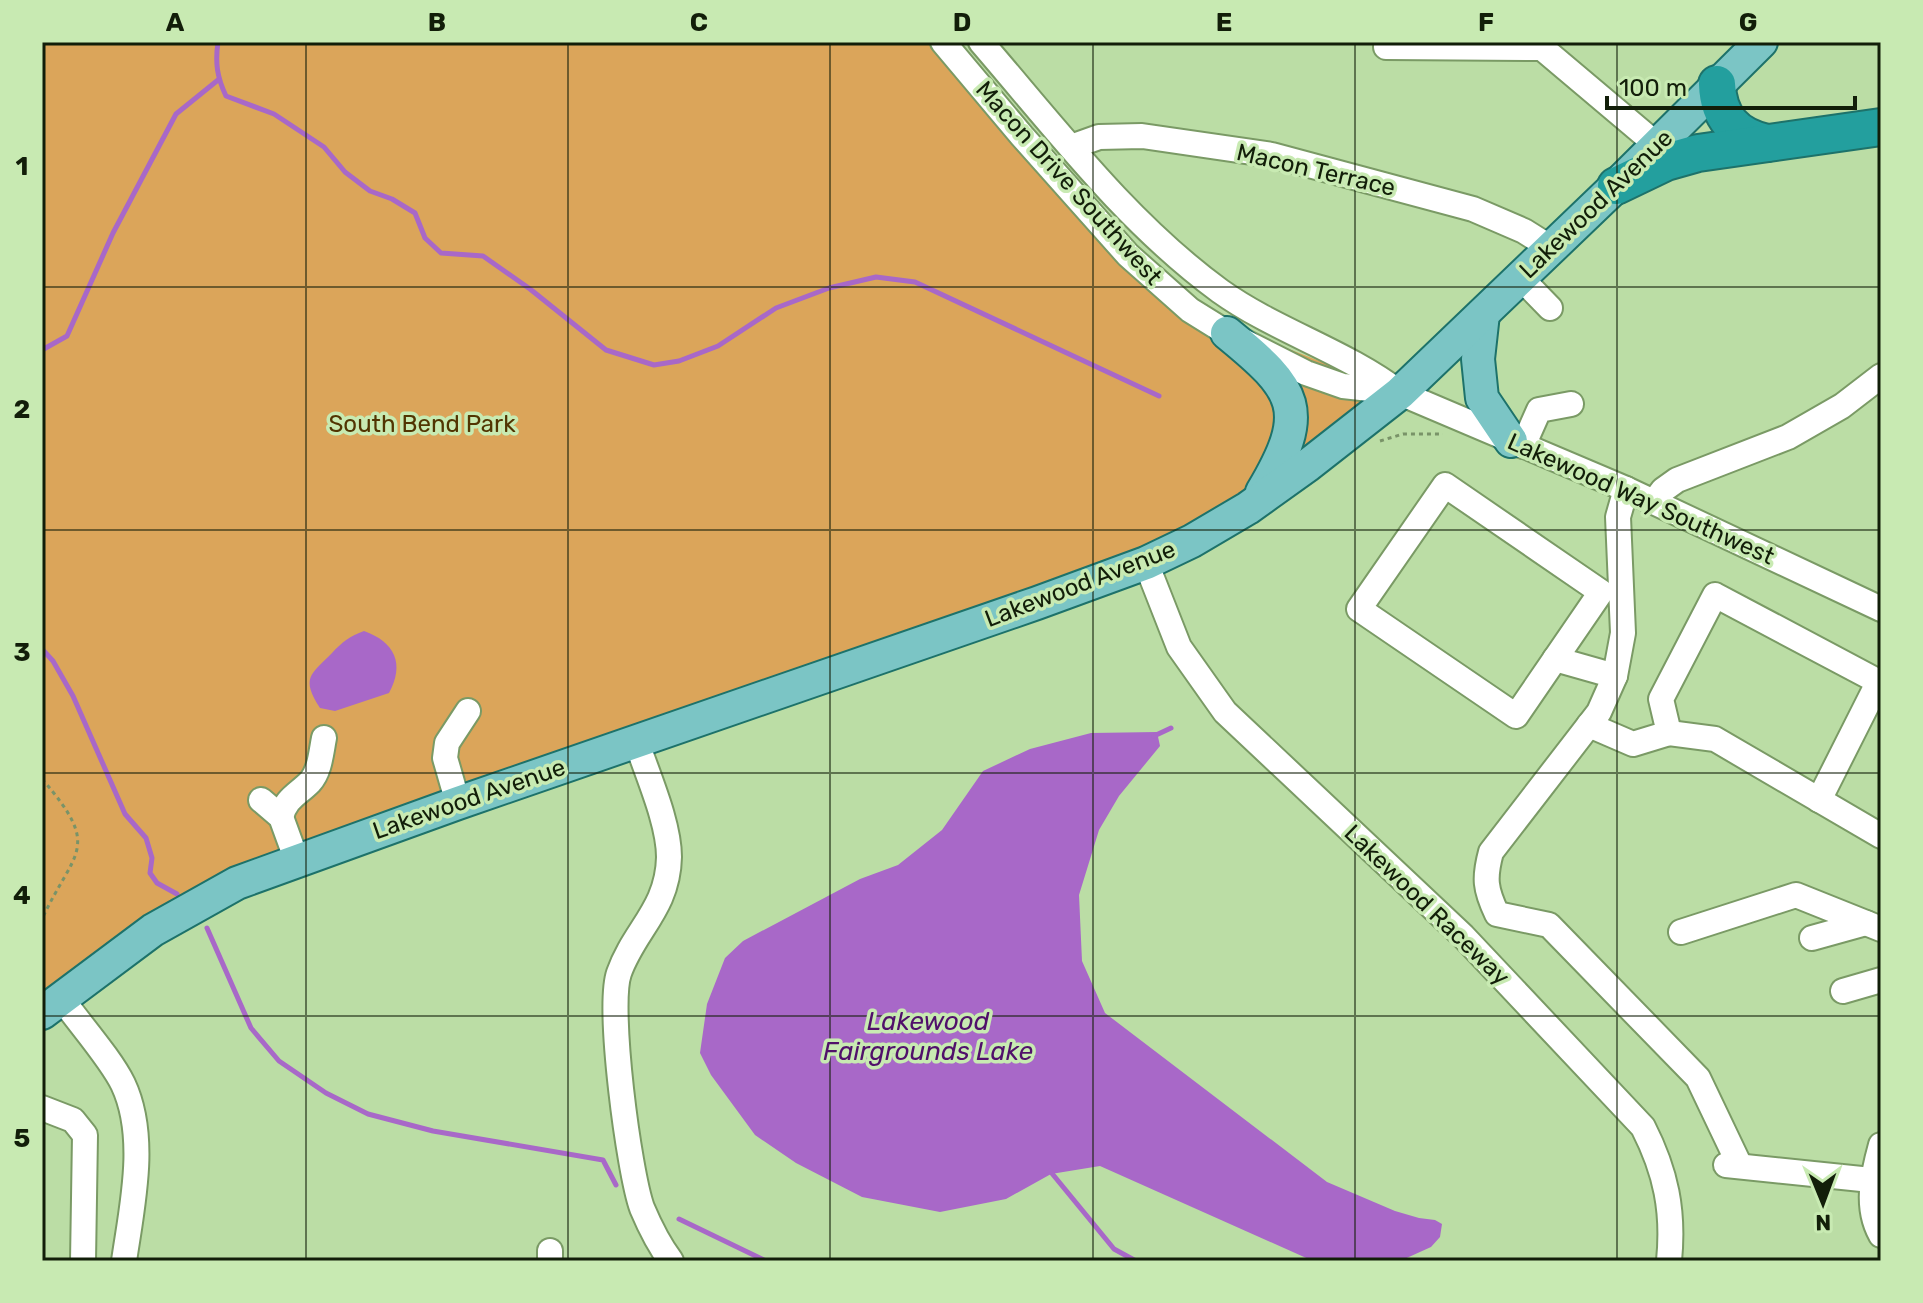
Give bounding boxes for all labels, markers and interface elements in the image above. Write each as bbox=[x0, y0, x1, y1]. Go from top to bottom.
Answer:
text: A bbox=[166, 7, 185, 38]
text: B bbox=[428, 7, 446, 38]
text: C bbox=[690, 7, 708, 38]
text: D bbox=[953, 7, 971, 38]
text: E bbox=[1216, 7, 1232, 38]
text: F bbox=[1478, 7, 1494, 38]
text: G bbox=[1739, 7, 1757, 38]
scale bar bbox=[1607, 60, 1855, 110]
text: 100 m bbox=[1619, 74, 1687, 102]
street label: Macon Drive Southwest bbox=[970, 75, 1168, 291]
street label: Lakewood Avenue bbox=[1514, 124, 1678, 284]
street label: Macon Terrace bbox=[1234, 138, 1398, 202]
text: 1 bbox=[16, 151, 28, 182]
text: 2 bbox=[14, 394, 30, 425]
park label: South Bend Park bbox=[328, 410, 516, 438]
street label: Lakewood Way Southwest bbox=[1503, 427, 1779, 571]
street label: Lakewood Avenue bbox=[981, 535, 1179, 633]
text: 3 bbox=[13, 637, 31, 668]
street label: Lakewood Avenue bbox=[369, 753, 569, 845]
street label: Lakewood Raceway bbox=[1339, 819, 1515, 991]
text: 4 bbox=[13, 880, 31, 911]
water label: Lakewood Fairgrounds Lake bbox=[823, 1006, 1034, 1067]
text: 5 bbox=[14, 1123, 30, 1154]
north arrow bbox=[1783, 1163, 1863, 1243]
text: N bbox=[1815, 1209, 1831, 1236]

